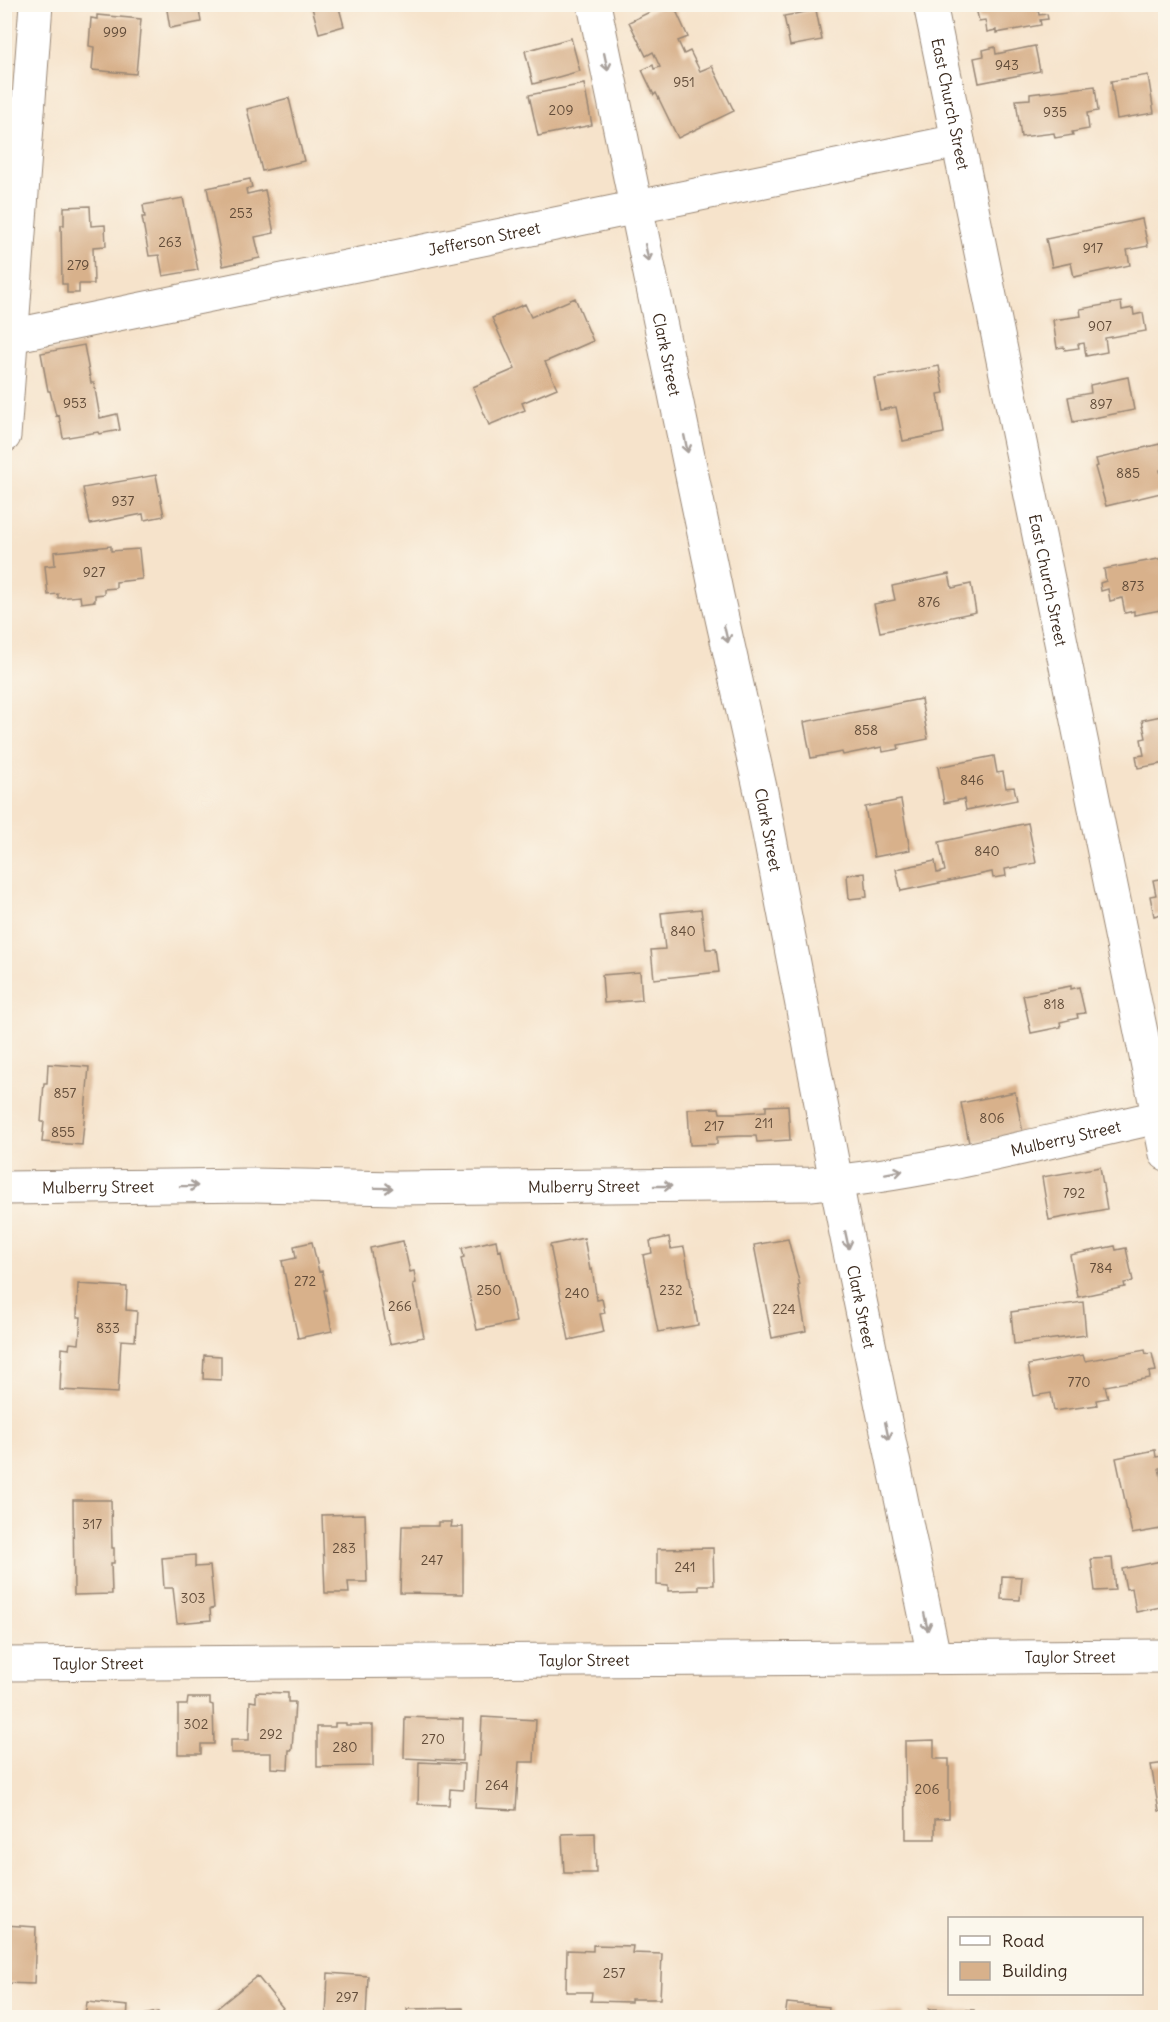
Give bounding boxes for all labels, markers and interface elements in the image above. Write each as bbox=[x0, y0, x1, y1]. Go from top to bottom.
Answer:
house number: 999 bbox=[103, 23, 127, 41]
street label: East Church Street bbox=[927, 36, 974, 172]
one-way arrow bbox=[601, 52, 613, 71]
house number: 943 bbox=[995, 56, 1019, 74]
house number: 951 bbox=[673, 73, 695, 91]
house number: 209 bbox=[549, 101, 573, 119]
house number: 935 bbox=[1043, 103, 1067, 121]
house number: 253 bbox=[229, 204, 253, 222]
street label: Jefferson Street bbox=[426, 217, 543, 260]
house number: 263 bbox=[158, 233, 182, 251]
house number: 917 bbox=[1083, 239, 1103, 257]
one-way arrow bbox=[642, 242, 653, 262]
house number: 279 bbox=[67, 256, 89, 274]
street label: Clark Street bbox=[648, 311, 685, 399]
house number: 907 bbox=[1088, 317, 1112, 335]
house number: 953 bbox=[63, 394, 87, 412]
house number: 897 bbox=[1090, 395, 1113, 413]
one-way arrow bbox=[681, 433, 692, 453]
house number: 885 bbox=[1116, 464, 1140, 482]
house number: 937 bbox=[112, 492, 135, 510]
street label: East Church Street bbox=[1025, 512, 1072, 648]
house number: 927 bbox=[83, 563, 105, 581]
house number: 873 bbox=[1122, 577, 1144, 595]
house number: 876 bbox=[918, 593, 940, 611]
one-way arrow bbox=[720, 625, 732, 644]
house number: 858 bbox=[854, 721, 878, 739]
house number: 846 bbox=[960, 771, 984, 789]
street label: Clark Street bbox=[750, 786, 786, 874]
house number: 840 bbox=[974, 842, 1000, 860]
house number: 840 bbox=[670, 922, 696, 940]
house number: 818 bbox=[1043, 995, 1065, 1013]
house number: 857 bbox=[54, 1084, 77, 1102]
house number: 806 bbox=[979, 1109, 1005, 1127]
house number: 211 bbox=[755, 1114, 773, 1132]
street label: Mulberry Street bbox=[1009, 1116, 1123, 1160]
house number: 217 bbox=[704, 1117, 724, 1135]
house number: 855 bbox=[51, 1123, 75, 1141]
one-way arrow bbox=[884, 1167, 904, 1178]
street label: Mulberry Street bbox=[42, 1176, 155, 1198]
street label: Mulberry Street bbox=[528, 1176, 641, 1197]
one-way arrow bbox=[178, 1180, 198, 1192]
one-way arrow bbox=[652, 1180, 672, 1192]
one-way arrow bbox=[373, 1182, 393, 1193]
house number: 792 bbox=[1063, 1184, 1086, 1202]
one-way arrow bbox=[842, 1229, 853, 1249]
house number: 784 bbox=[1089, 1259, 1113, 1277]
street label: Clark Street bbox=[843, 1263, 880, 1351]
house number: 272 bbox=[294, 1272, 316, 1290]
house number: 250 bbox=[477, 1281, 501, 1299]
house number: 232 bbox=[659, 1281, 683, 1299]
house number: 240 bbox=[565, 1284, 589, 1302]
house number: 266 bbox=[388, 1297, 412, 1315]
house number: 224 bbox=[772, 1300, 796, 1318]
house number: 833 bbox=[96, 1319, 120, 1337]
house number: 770 bbox=[1068, 1373, 1090, 1391]
one-way arrow bbox=[882, 1421, 894, 1440]
house number: 317 bbox=[82, 1515, 102, 1533]
house number: 283 bbox=[332, 1539, 356, 1557]
house number: 247 bbox=[421, 1551, 443, 1569]
house number: 241 bbox=[675, 1558, 695, 1576]
house number: 303 bbox=[180, 1589, 206, 1607]
one-way arrow bbox=[921, 1612, 933, 1631]
street label: Taylor Street bbox=[1024, 1646, 1116, 1667]
street label: Taylor Street bbox=[538, 1650, 630, 1670]
street label: Taylor Street bbox=[52, 1653, 144, 1674]
house number: 302 bbox=[184, 1715, 209, 1733]
house number: 292 bbox=[259, 1725, 283, 1743]
house number: 270 bbox=[421, 1730, 445, 1748]
house number: 280 bbox=[333, 1738, 357, 1756]
house number: 264 bbox=[485, 1776, 509, 1794]
house number: 206 bbox=[915, 1780, 939, 1798]
legend bbox=[948, 1917, 1143, 1995]
text: Road bbox=[1002, 1929, 1045, 1952]
text: Building bbox=[1002, 1959, 1067, 1982]
house number: 257 bbox=[603, 1964, 625, 1982]
house number: 297 bbox=[336, 1988, 358, 2006]

